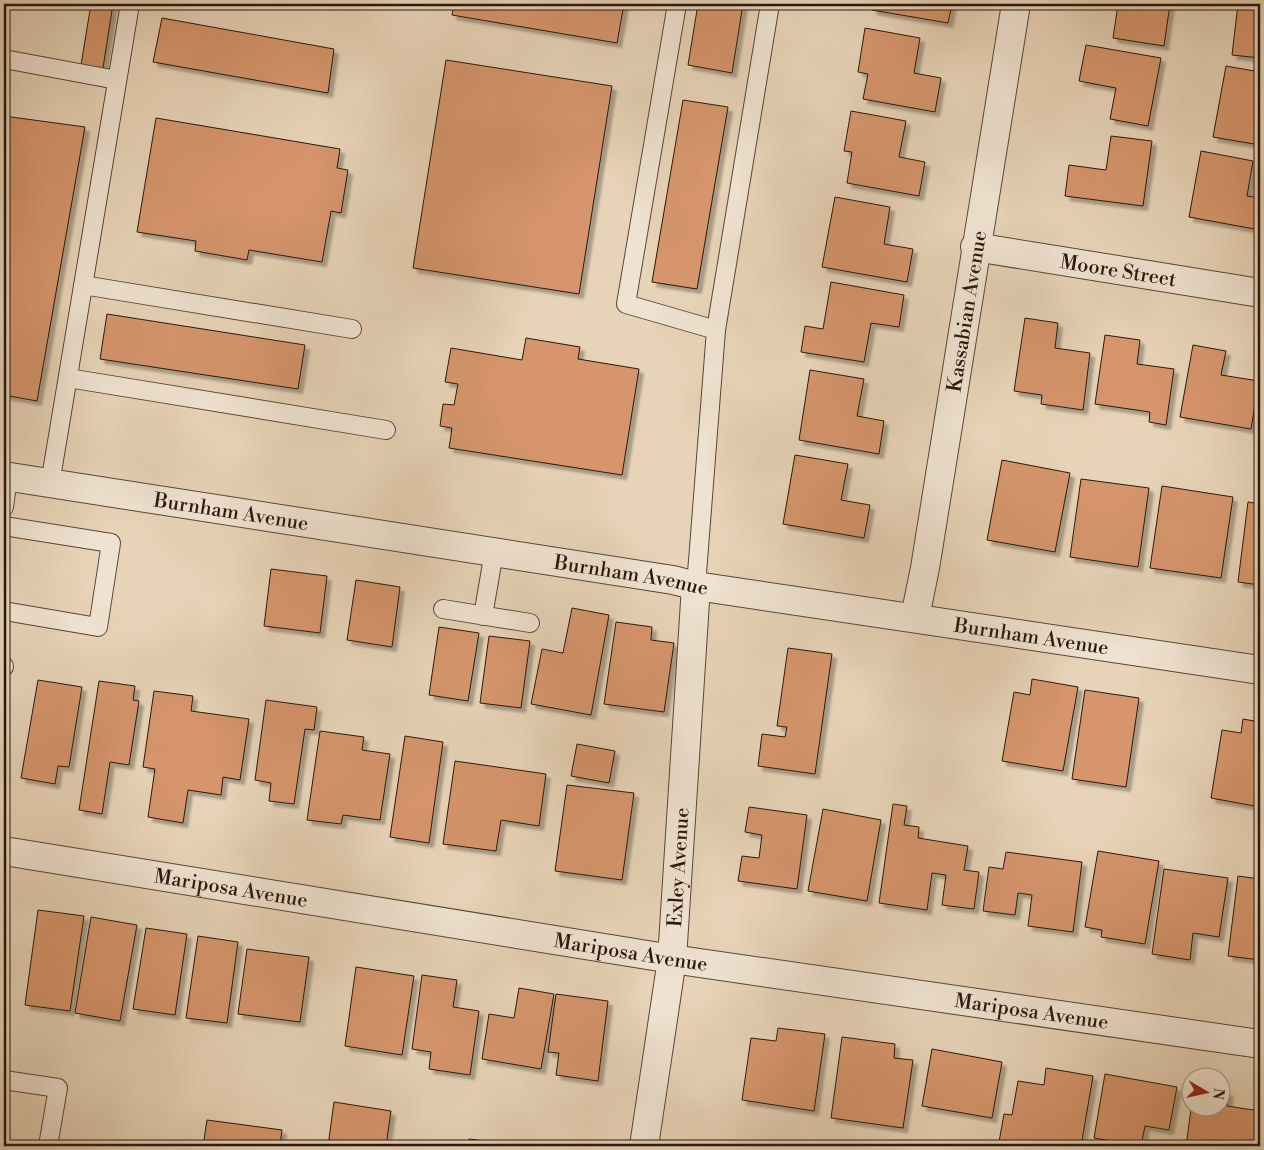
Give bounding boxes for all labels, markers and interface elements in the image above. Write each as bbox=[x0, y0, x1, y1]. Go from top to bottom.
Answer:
street label: Kassabian Avenue bbox=[943, 229, 993, 394]
street label: Moore Street bbox=[1058, 250, 1178, 293]
street label: Burnham Avenue bbox=[151, 488, 310, 537]
street label: Burnham Avenue bbox=[551, 551, 710, 602]
street label: Burnham Avenue bbox=[951, 613, 1110, 661]
street label: Exley Avenue bbox=[663, 807, 696, 928]
street label: Mariposa Avenue bbox=[152, 864, 309, 914]
street label: Mariposa Avenue bbox=[552, 929, 709, 978]
street label: Mariposa Avenue bbox=[953, 989, 1110, 1036]
north arrow bbox=[1182, 1068, 1232, 1118]
text: N bbox=[1208, 1087, 1228, 1101]

